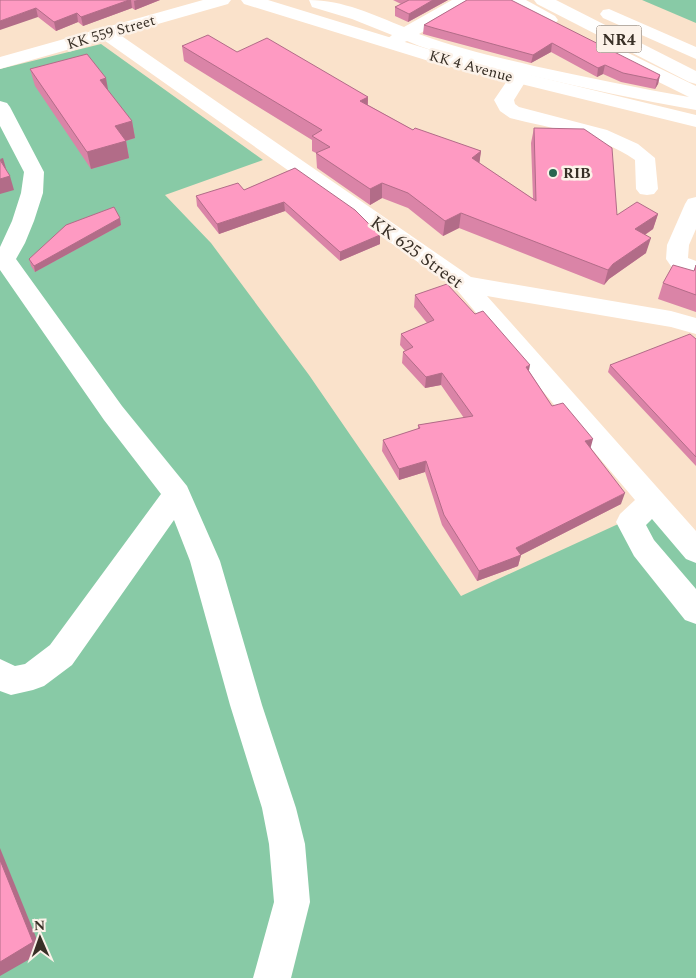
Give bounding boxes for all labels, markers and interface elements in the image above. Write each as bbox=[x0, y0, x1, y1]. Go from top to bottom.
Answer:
street label: KK 559 Street bbox=[64, 9, 158, 56]
road number: NR4 bbox=[596, 26, 642, 52]
street label: KK 4 Avenue bbox=[426, 44, 515, 89]
place label: RIB bbox=[563, 162, 591, 185]
marker: RIB bbox=[547, 167, 559, 179]
street label: KK 625 Street bbox=[365, 209, 469, 295]
north arrow bbox=[15, 913, 65, 963]
text: N bbox=[33, 915, 46, 936]

